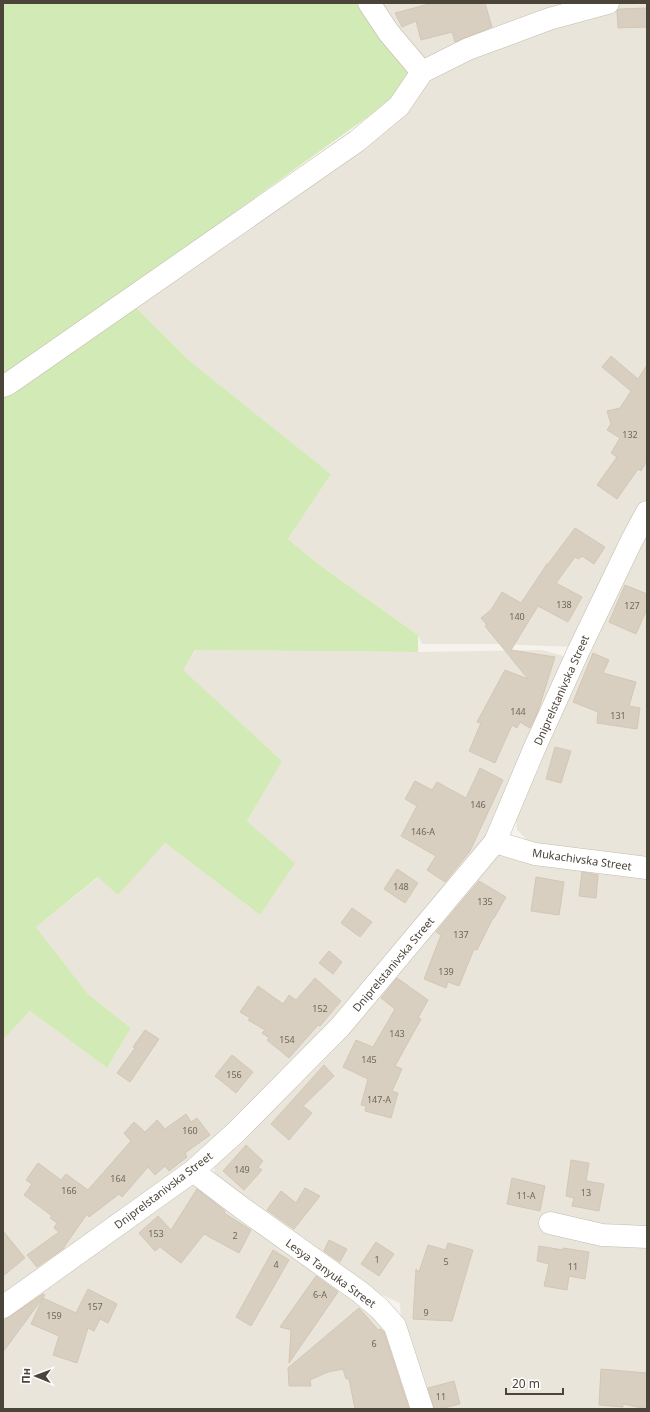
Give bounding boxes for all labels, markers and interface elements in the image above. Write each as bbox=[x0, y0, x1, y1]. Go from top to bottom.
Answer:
house number: 132 bbox=[622, 428, 638, 441]
house number: 138 bbox=[556, 598, 572, 611]
house number: 127 bbox=[624, 599, 640, 612]
house number: 140 bbox=[509, 610, 525, 623]
street label: Dniprelstanivska Street bbox=[530, 632, 592, 748]
house number: 144 bbox=[510, 705, 526, 718]
house number: 131 bbox=[610, 709, 626, 722]
house number: 146 bbox=[470, 798, 486, 811]
house number: 146-А bbox=[411, 825, 435, 838]
street label: Mukachivska Street bbox=[531, 845, 633, 873]
house number: 148 bbox=[393, 880, 409, 893]
house number: 135 bbox=[477, 895, 493, 908]
street label: Dniprelstanivska Street bbox=[349, 913, 437, 1015]
house number: 137 bbox=[453, 928, 469, 941]
house number: 139 bbox=[438, 965, 454, 978]
house number: 152 bbox=[312, 1002, 328, 1015]
house number: 143 bbox=[389, 1027, 405, 1040]
house number: 154 bbox=[279, 1033, 295, 1046]
house number: 145 bbox=[361, 1053, 377, 1066]
house number: 156 bbox=[226, 1068, 242, 1081]
house number: 147-А bbox=[367, 1093, 391, 1106]
house number: 160 bbox=[182, 1124, 198, 1137]
street label: Dniprelstanivska Street bbox=[111, 1148, 215, 1232]
house number: 149 bbox=[234, 1163, 250, 1176]
house number: 164 bbox=[110, 1172, 126, 1185]
house number: 166 bbox=[61, 1184, 77, 1197]
house number: 13 bbox=[581, 1186, 591, 1199]
house number: 11-А bbox=[517, 1189, 536, 1202]
house number: 153 bbox=[148, 1227, 164, 1240]
house number: 2 bbox=[232, 1229, 238, 1242]
street label: Lesya Tanyuka Street bbox=[283, 1235, 379, 1311]
house number: 1 bbox=[374, 1253, 380, 1266]
house number: 5 bbox=[443, 1255, 449, 1268]
house number: 4 bbox=[273, 1258, 279, 1271]
house number: 11 bbox=[568, 1260, 578, 1273]
house number: 6-А bbox=[313, 1288, 327, 1301]
house number: 157 bbox=[87, 1300, 103, 1313]
house number: 9 bbox=[423, 1306, 429, 1319]
house number: 159 bbox=[46, 1309, 62, 1322]
house number: 6 bbox=[371, 1337, 377, 1350]
north arrow bbox=[16, 1356, 56, 1396]
text: Пн bbox=[18, 1368, 33, 1384]
scale bar bbox=[506, 1370, 563, 1396]
text: 20 m bbox=[512, 1375, 540, 1392]
house number: 11 bbox=[436, 1390, 446, 1403]

